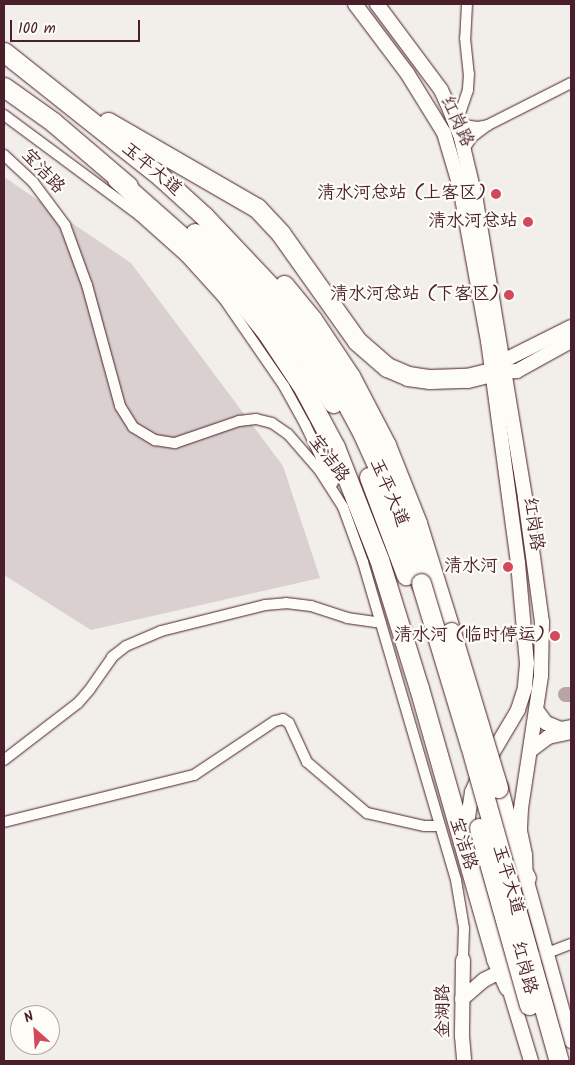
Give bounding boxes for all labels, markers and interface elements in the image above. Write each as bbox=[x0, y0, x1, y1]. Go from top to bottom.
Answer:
scale bar bbox=[12, 10, 142, 42]
text: 100 m bbox=[18, 17, 56, 41]
street label: 红岗路 bbox=[435, 93, 477, 151]
street label: 玉平大道 bbox=[116, 139, 186, 201]
street label: 宝洁路 bbox=[16, 145, 68, 199]
place label: 清水河总站 (上客区) bbox=[317, 183, 486, 205]
marker: 清水河总站 (上客区) bbox=[490, 188, 502, 200]
place label: 清水河总站 bbox=[428, 211, 518, 233]
marker: 清水河总站 bbox=[522, 216, 534, 228]
place label: 清水河总站 (下客区) bbox=[330, 284, 499, 306]
marker: 清水河总站 (下客区) bbox=[503, 289, 515, 301]
street label: 宝洁路 bbox=[303, 431, 353, 487]
street label: 玉平大道 bbox=[364, 456, 412, 530]
street label: 红岗路 bbox=[518, 496, 546, 552]
place label: 清水河 bbox=[444, 556, 498, 578]
marker: 清水河 bbox=[502, 561, 514, 573]
place label: 清水河 (临时停运) bbox=[394, 625, 545, 647]
marker: 清水河 (临时停运) bbox=[549, 630, 561, 642]
street label: 宝洁路 bbox=[444, 815, 480, 873]
street label: 玉平大道 bbox=[487, 842, 527, 918]
street label: 红岗路 bbox=[506, 939, 540, 997]
street label: 金湖路 bbox=[433, 984, 455, 1038]
north arrow bbox=[10, 1005, 60, 1055]
text: N bbox=[20, 1006, 38, 1029]

